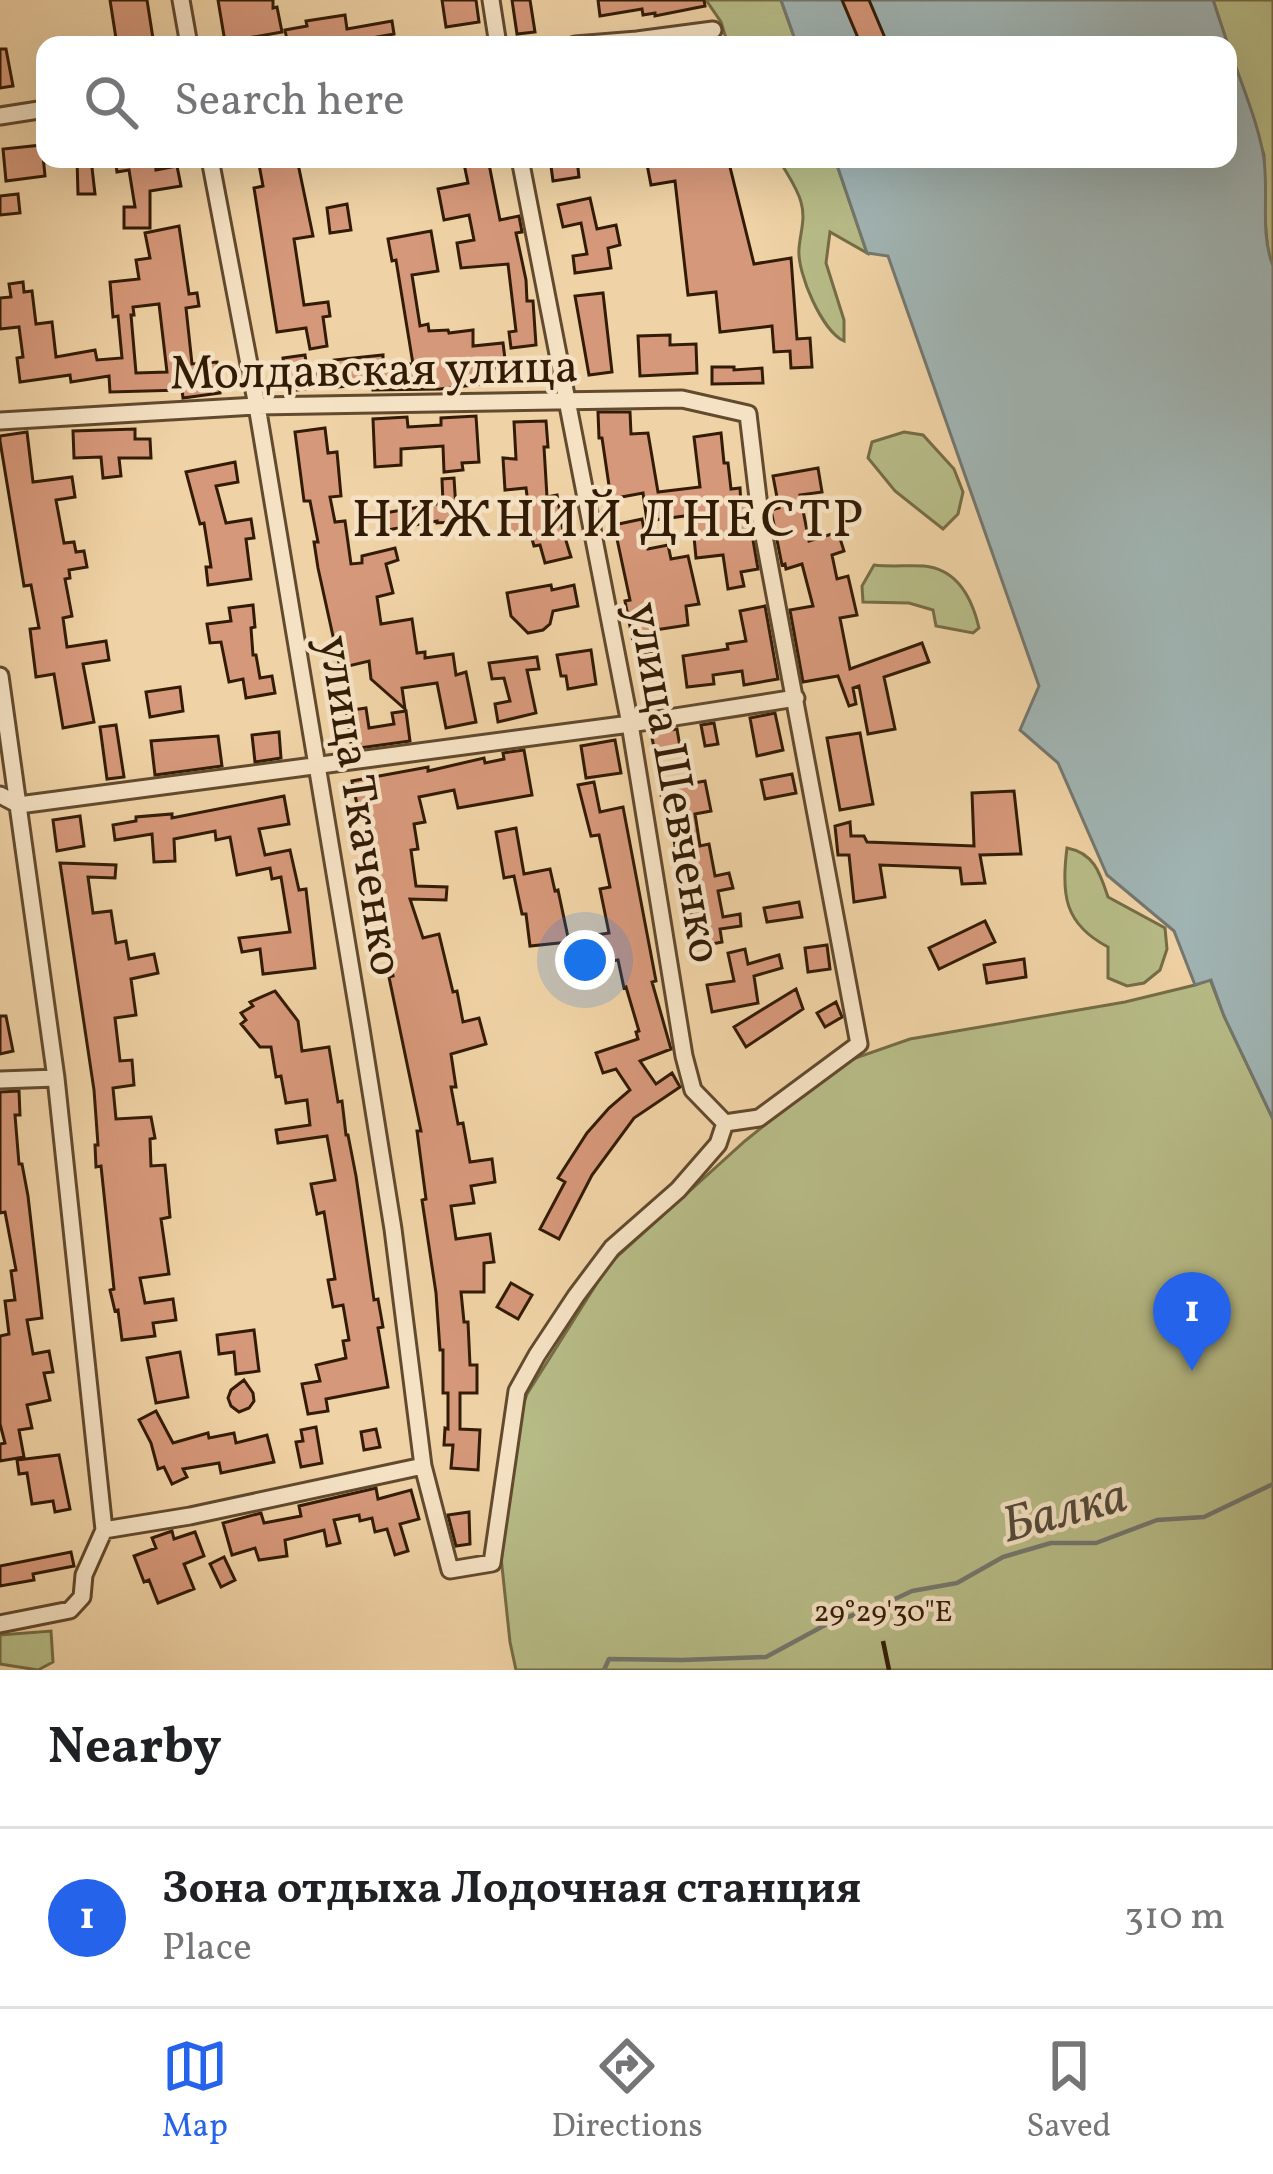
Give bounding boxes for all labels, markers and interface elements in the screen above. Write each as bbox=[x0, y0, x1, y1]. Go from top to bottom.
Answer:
search box bbox=[36, 36, 1237, 168]
icon: search bbox=[78, 69, 144, 135]
text: Search here bbox=[174, 71, 405, 134]
street label: Молдавская улица bbox=[169, 335, 579, 410]
district label: НИЖНИЙ ДНЕСТР bbox=[352, 485, 866, 560]
street label: улица Шевченко bbox=[608, 597, 737, 969]
street label: улица Ткаченко bbox=[299, 631, 419, 981]
your location bbox=[555, 930, 615, 990]
pin: 1 bbox=[1153, 1272, 1231, 1371]
water label: Балка bbox=[995, 1462, 1136, 1563]
text: 29°29'30"E bbox=[814, 1592, 952, 1634]
text: Nearby bbox=[48, 1713, 222, 1784]
text: Зона отдыха Лодочная станция bbox=[162, 1859, 861, 1922]
text: 1 bbox=[79, 1891, 95, 1945]
text: 310 m bbox=[1124, 1891, 1225, 1945]
text: Place bbox=[162, 1922, 252, 1976]
tab: Map bbox=[162, 2033, 228, 2151]
tab: Directions bbox=[551, 2033, 703, 2151]
tab: Saved bbox=[1026, 2033, 1111, 2151]

